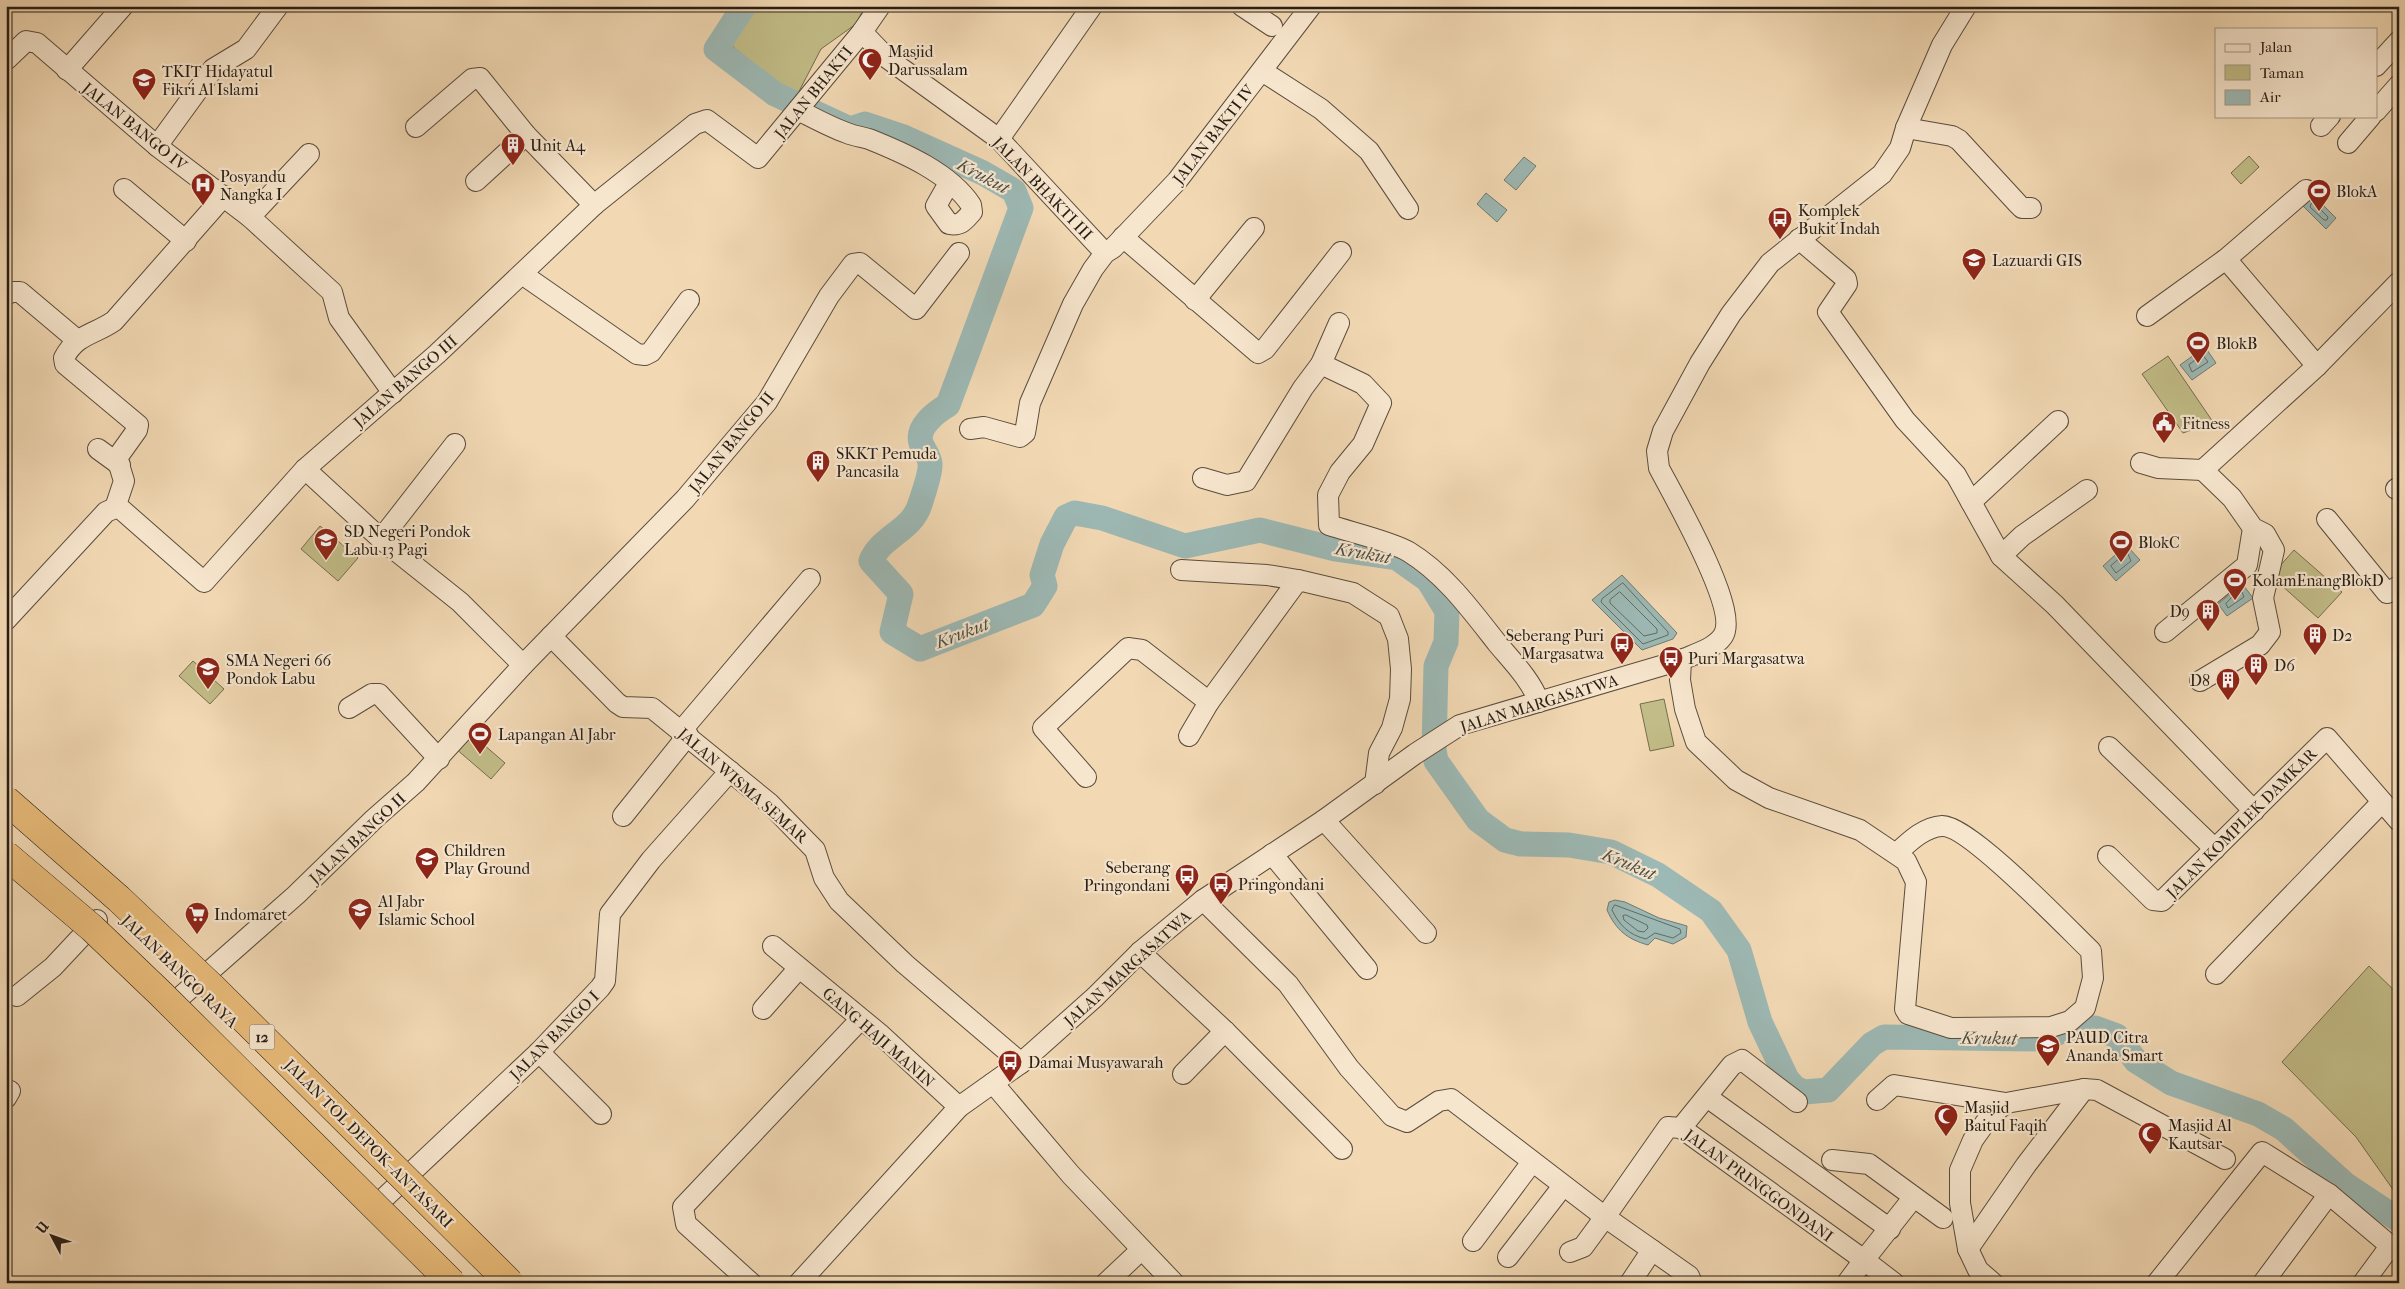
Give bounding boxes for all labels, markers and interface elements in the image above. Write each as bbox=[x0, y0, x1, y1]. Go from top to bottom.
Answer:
legend bbox=[2215, 28, 2378, 118]
text: Jalan bbox=[2259, 38, 2292, 56]
street label: JALAN BHAKTI bbox=[769, 42, 857, 144]
place label: Masjid Darussalam bbox=[888, 42, 969, 79]
mosque icon: Masjid Darussalam bbox=[857, 47, 883, 81]
place label: TKIT Hidayatul Fikri Al Islami bbox=[162, 62, 274, 99]
text: Taman bbox=[2260, 64, 2304, 82]
school or university icon: TKIT Hidayatul Fikri Al Islami bbox=[131, 67, 157, 101]
street label: JALAN BANGO IV bbox=[77, 77, 191, 175]
street label: JALAN BAKTI IV bbox=[1167, 80, 1259, 190]
text: Air bbox=[2259, 88, 2281, 106]
street label: JALAN BHAKTI III bbox=[987, 131, 1097, 244]
building icon: Unit A4 bbox=[500, 132, 526, 166]
place label: Unit A4 bbox=[530, 136, 586, 155]
water label: Krukut bbox=[952, 153, 1014, 199]
place label: Posyandu Nangka I bbox=[220, 167, 286, 204]
hospital icon: Posyandu Nangka I bbox=[190, 172, 216, 206]
sports icon: BlokA bbox=[2306, 178, 2332, 212]
place label: BlokA bbox=[2336, 182, 2378, 201]
place label: Komplek Bukit Indah bbox=[1798, 201, 1880, 238]
bus stop icon: Komplek Bukit Indah bbox=[1767, 206, 1793, 240]
school or university icon: Lazuardi GIS bbox=[1961, 247, 1987, 281]
place label: Lazuardi GIS bbox=[1992, 251, 2082, 270]
sports icon: BlokB bbox=[2185, 330, 2211, 364]
street label: JALAN BANGO III bbox=[348, 331, 461, 433]
place label: BlokB bbox=[2216, 334, 2257, 353]
street label: JALAN BANGO II bbox=[683, 388, 778, 498]
public building icon: Fitness bbox=[2151, 410, 2177, 444]
place label: Fitness bbox=[2182, 414, 2230, 433]
place label: SKKT Pemuda Pancasila bbox=[836, 444, 937, 481]
building icon: SKKT Pemuda Pancasila bbox=[805, 449, 831, 483]
place label: SD Negeri Pondok Labu 13 Pagi bbox=[344, 522, 471, 559]
school or university icon: SD Negeri Pondok Labu 13 Pagi bbox=[313, 527, 339, 561]
sports icon: BlokC bbox=[2108, 529, 2134, 563]
place label: BlokC bbox=[2138, 533, 2180, 552]
water label: Krukut bbox=[1332, 538, 1394, 569]
sports icon: KolamEnangBlokD bbox=[2222, 567, 2248, 601]
place label: KolamEnangBlokD bbox=[2252, 571, 2384, 590]
building icon: D9 bbox=[2195, 598, 2221, 632]
place label: D9 bbox=[2169, 602, 2190, 621]
water label: Krukut bbox=[931, 613, 993, 654]
building icon: D2 bbox=[2302, 622, 2328, 656]
place label: Seberang Puri Margasatwa bbox=[1506, 626, 1605, 663]
place label: D2 bbox=[2332, 626, 2352, 645]
bus stop icon: Seberang Puri Margasatwa bbox=[1609, 631, 1635, 665]
bus stop icon: Puri Margasatwa bbox=[1658, 645, 1684, 679]
place label: Puri Margasatwa bbox=[1688, 649, 1805, 668]
place label: SMA Negeri 66 Pondok Labu bbox=[226, 651, 332, 688]
building icon: D6 bbox=[2243, 652, 2269, 686]
school or university icon: SMA Negeri 66 Pondok Labu bbox=[195, 656, 221, 690]
place label: D6 bbox=[2274, 656, 2295, 675]
building icon: D8 bbox=[2215, 667, 2241, 701]
street label: JALAN MARGASATWA bbox=[1456, 670, 1621, 737]
place label: D8 bbox=[2190, 671, 2210, 690]
sports icon: Lapangan Al Jabr bbox=[467, 721, 493, 755]
street label: JALAN WISMA SEMAR bbox=[673, 723, 812, 848]
place label: Lapangan Al Jabr bbox=[498, 725, 616, 744]
street label: JALAN KOMPLEK DAMKAR bbox=[2161, 743, 2321, 904]
street label: JALAN BANGO II bbox=[304, 789, 409, 889]
place label: Children Play Ground bbox=[444, 841, 530, 878]
water label: Krukut bbox=[1597, 843, 1660, 886]
school or university icon: Children Play Ground bbox=[414, 846, 440, 880]
place label: Seberang Pringondani bbox=[1084, 858, 1170, 895]
bus stop icon: Seberang Pringondani bbox=[1174, 863, 1200, 897]
bus stop icon: Pringondani bbox=[1208, 871, 1234, 905]
place label: Pringondani bbox=[1238, 875, 1325, 894]
place label: Al Jabr Islamic School bbox=[377, 892, 476, 929]
school or university icon: Al Jabr Islamic School bbox=[347, 897, 373, 931]
supermarket icon: Indomaret bbox=[184, 901, 210, 935]
place label: Indomaret bbox=[214, 905, 288, 924]
street label: JALAN MARGASATWA bbox=[1058, 906, 1195, 1032]
street label: JALAN BANGO RAYA bbox=[116, 909, 242, 1032]
street label: GANG HAJI MANIN bbox=[819, 984, 939, 1091]
street label: JALAN BANGO I bbox=[504, 987, 603, 1085]
road number: 12 bbox=[250, 1024, 274, 1050]
water label: Krukut bbox=[1959, 1027, 2019, 1050]
place label: PAUD Citra Ananda Smart bbox=[2065, 1028, 2164, 1065]
school or university icon: PAUD Citra Ananda Smart bbox=[2035, 1033, 2061, 1067]
bus stop icon: Damai Musyawarah bbox=[997, 1049, 1023, 1083]
place label: Damai Musyawarah bbox=[1028, 1053, 1164, 1072]
street label: JALAN TOL DEPOK–ANTASARI bbox=[279, 1054, 457, 1232]
place label: Masjid Baitul Faqih bbox=[1964, 1098, 2047, 1135]
mosque icon: Masjid Baitul Faqih bbox=[1933, 1103, 1959, 1137]
place label: Masjid Al Kautsar bbox=[2168, 1116, 2232, 1153]
mosque icon: Masjid Al Kautsar bbox=[2137, 1121, 2163, 1155]
street label: JALAN PRINGGONDANI bbox=[1679, 1124, 1837, 1246]
north arrow bbox=[28, 1212, 78, 1262]
text: U bbox=[32, 1218, 53, 1238]

